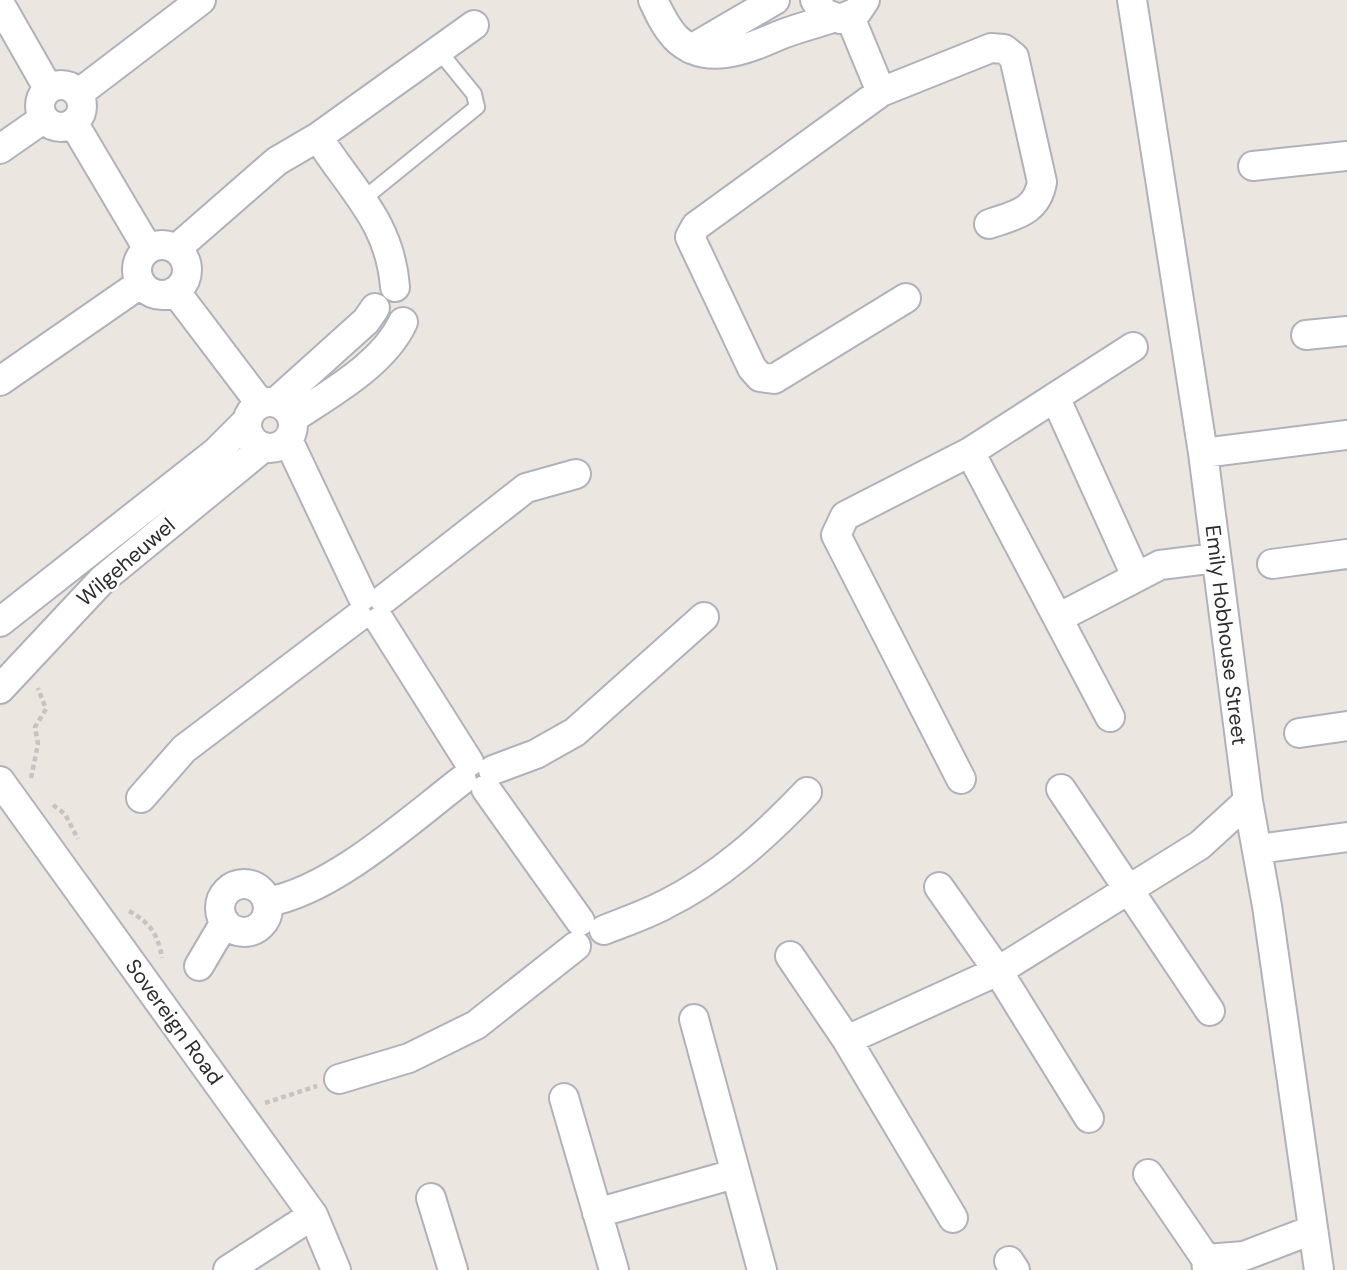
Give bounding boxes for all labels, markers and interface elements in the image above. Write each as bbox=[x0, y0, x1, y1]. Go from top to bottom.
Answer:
street label: Wilgeheuwel bbox=[71, 512, 181, 612]
street label: Emily Hobhouse Street bbox=[1199, 523, 1253, 747]
street label: Sovereign Road bbox=[119, 953, 229, 1091]

